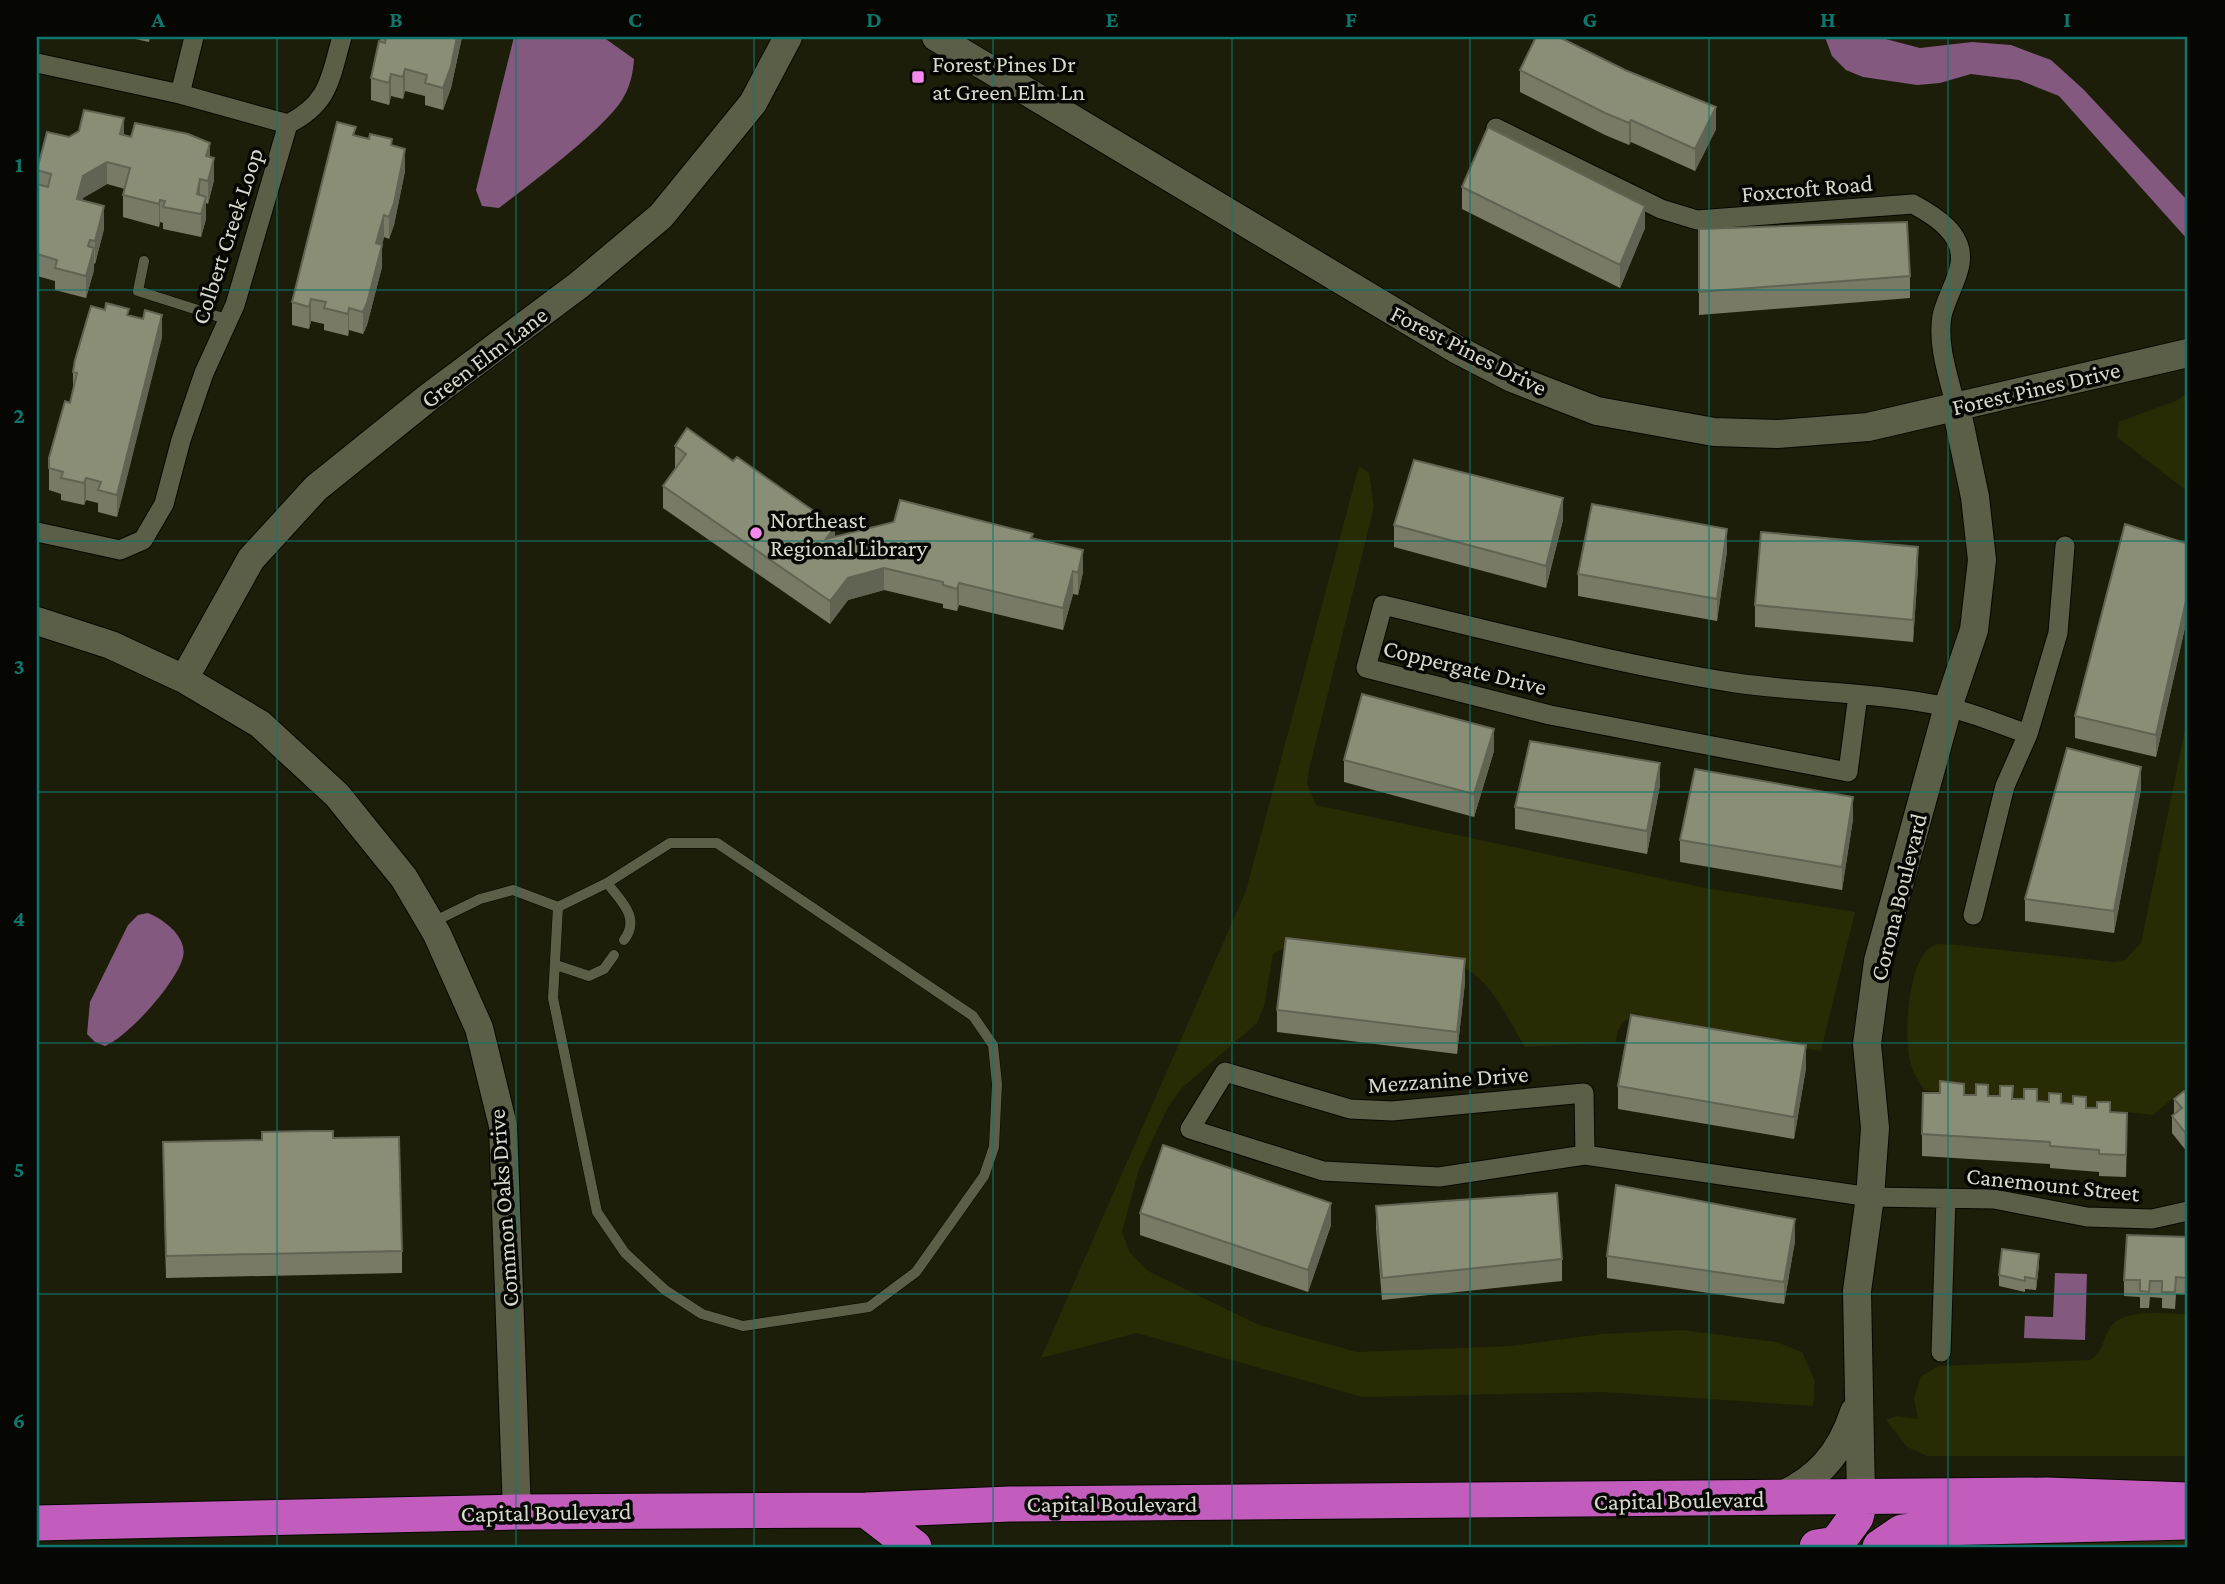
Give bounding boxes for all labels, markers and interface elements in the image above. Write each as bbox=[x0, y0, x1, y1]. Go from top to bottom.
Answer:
text: A bbox=[150, 6, 165, 32]
text: B bbox=[389, 6, 403, 32]
text: C bbox=[628, 6, 642, 32]
text: D bbox=[866, 6, 882, 32]
text: E bbox=[1105, 6, 1119, 32]
text: F bbox=[1345, 6, 1357, 32]
text: G bbox=[1583, 6, 1598, 32]
text: H bbox=[1820, 6, 1836, 32]
text: I bbox=[2063, 6, 2071, 32]
place label: Forest Pines Dr at Green Elm Ln bbox=[932, 50, 1085, 105]
marker: Forest Pines Dr at Green Elm Ln bbox=[910, 69, 926, 85]
street label: Colbert Creek Loop bbox=[186, 144, 268, 328]
text: 1 bbox=[15, 151, 24, 177]
street label: Foxcroft Road bbox=[1740, 169, 1874, 207]
street label: Forest Pines Drive bbox=[1386, 299, 1552, 401]
street label: Green Elm Lane bbox=[415, 301, 553, 413]
street label: Forest Pines Drive bbox=[1949, 356, 2123, 420]
text: 2 bbox=[13, 402, 25, 428]
place label: Northeast Regional Library bbox=[770, 506, 928, 561]
marker: Northeast Regional Library bbox=[748, 525, 764, 541]
street label: Coppergate Drive bbox=[1381, 634, 1549, 700]
text: 3 bbox=[13, 653, 25, 679]
street label: Corona Boulevard bbox=[1864, 810, 1932, 984]
text: 4 bbox=[13, 905, 25, 931]
street label: Mezzanine Drive bbox=[1367, 1060, 1529, 1098]
street label: Common Oaks Drive bbox=[483, 1108, 523, 1308]
text: 5 bbox=[13, 1156, 25, 1182]
street label: Canemount Street bbox=[1965, 1161, 2142, 1207]
text: 6 bbox=[13, 1407, 25, 1433]
street label: Capital Boulevard bbox=[1593, 1485, 1765, 1515]
street label: Capital Boulevard bbox=[1027, 1490, 1198, 1517]
street label: Capital Boulevard bbox=[460, 1497, 632, 1527]

